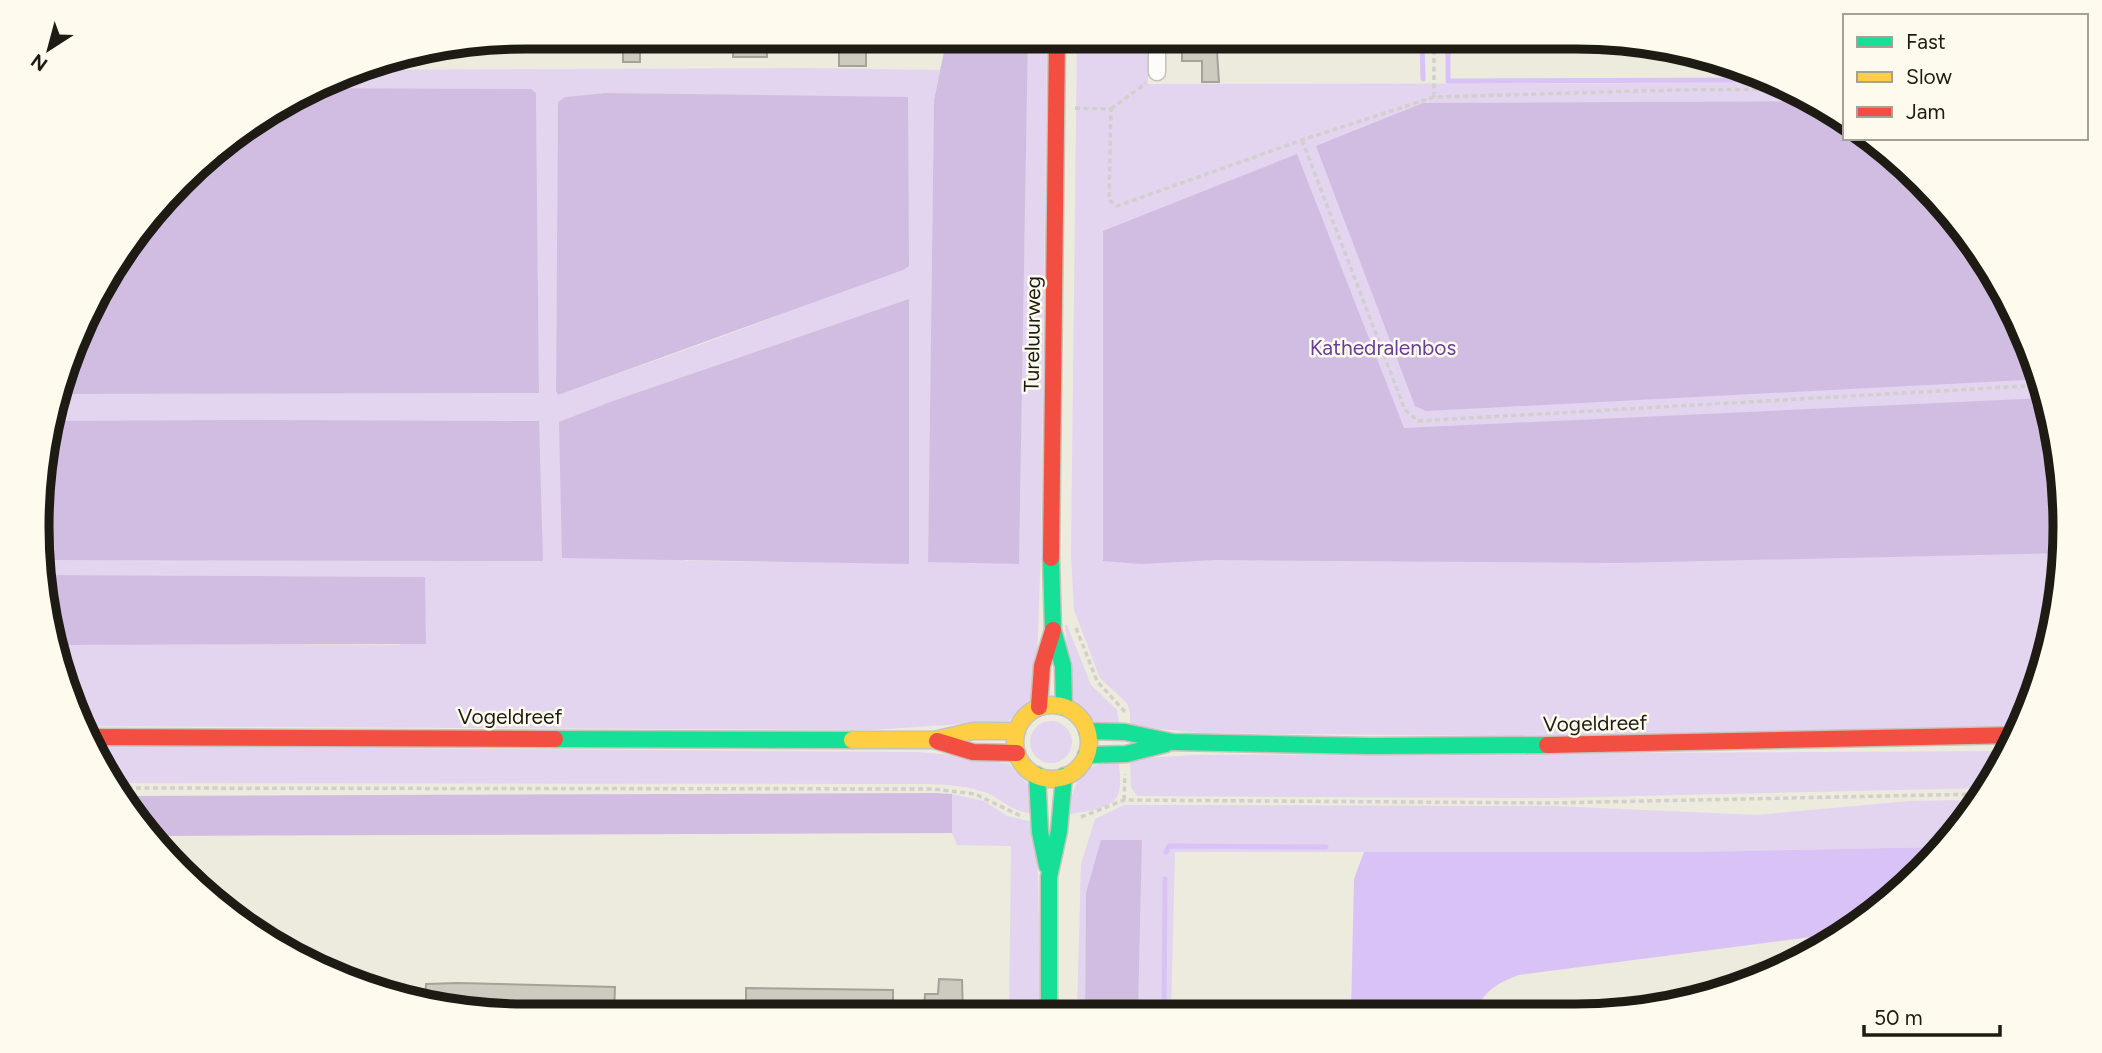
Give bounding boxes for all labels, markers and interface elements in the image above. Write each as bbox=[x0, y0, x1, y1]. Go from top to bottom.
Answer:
north arrow bbox=[14, 14, 84, 84]
legend bbox=[1843, 14, 2088, 140]
text: Fast bbox=[1906, 29, 1946, 54]
text: N bbox=[27, 49, 52, 76]
text: Slow bbox=[1906, 64, 1952, 89]
text: Jam bbox=[1906, 99, 1945, 124]
street label: Tureluurweg bbox=[1018, 276, 1046, 392]
park label: Kathedralenbos bbox=[1310, 335, 1456, 360]
street label: Vogeldreef bbox=[458, 704, 562, 729]
street label: Vogeldreef bbox=[1543, 710, 1648, 736]
scale bar bbox=[1864, 993, 2000, 1038]
text: 50 m bbox=[1874, 1005, 1923, 1030]

